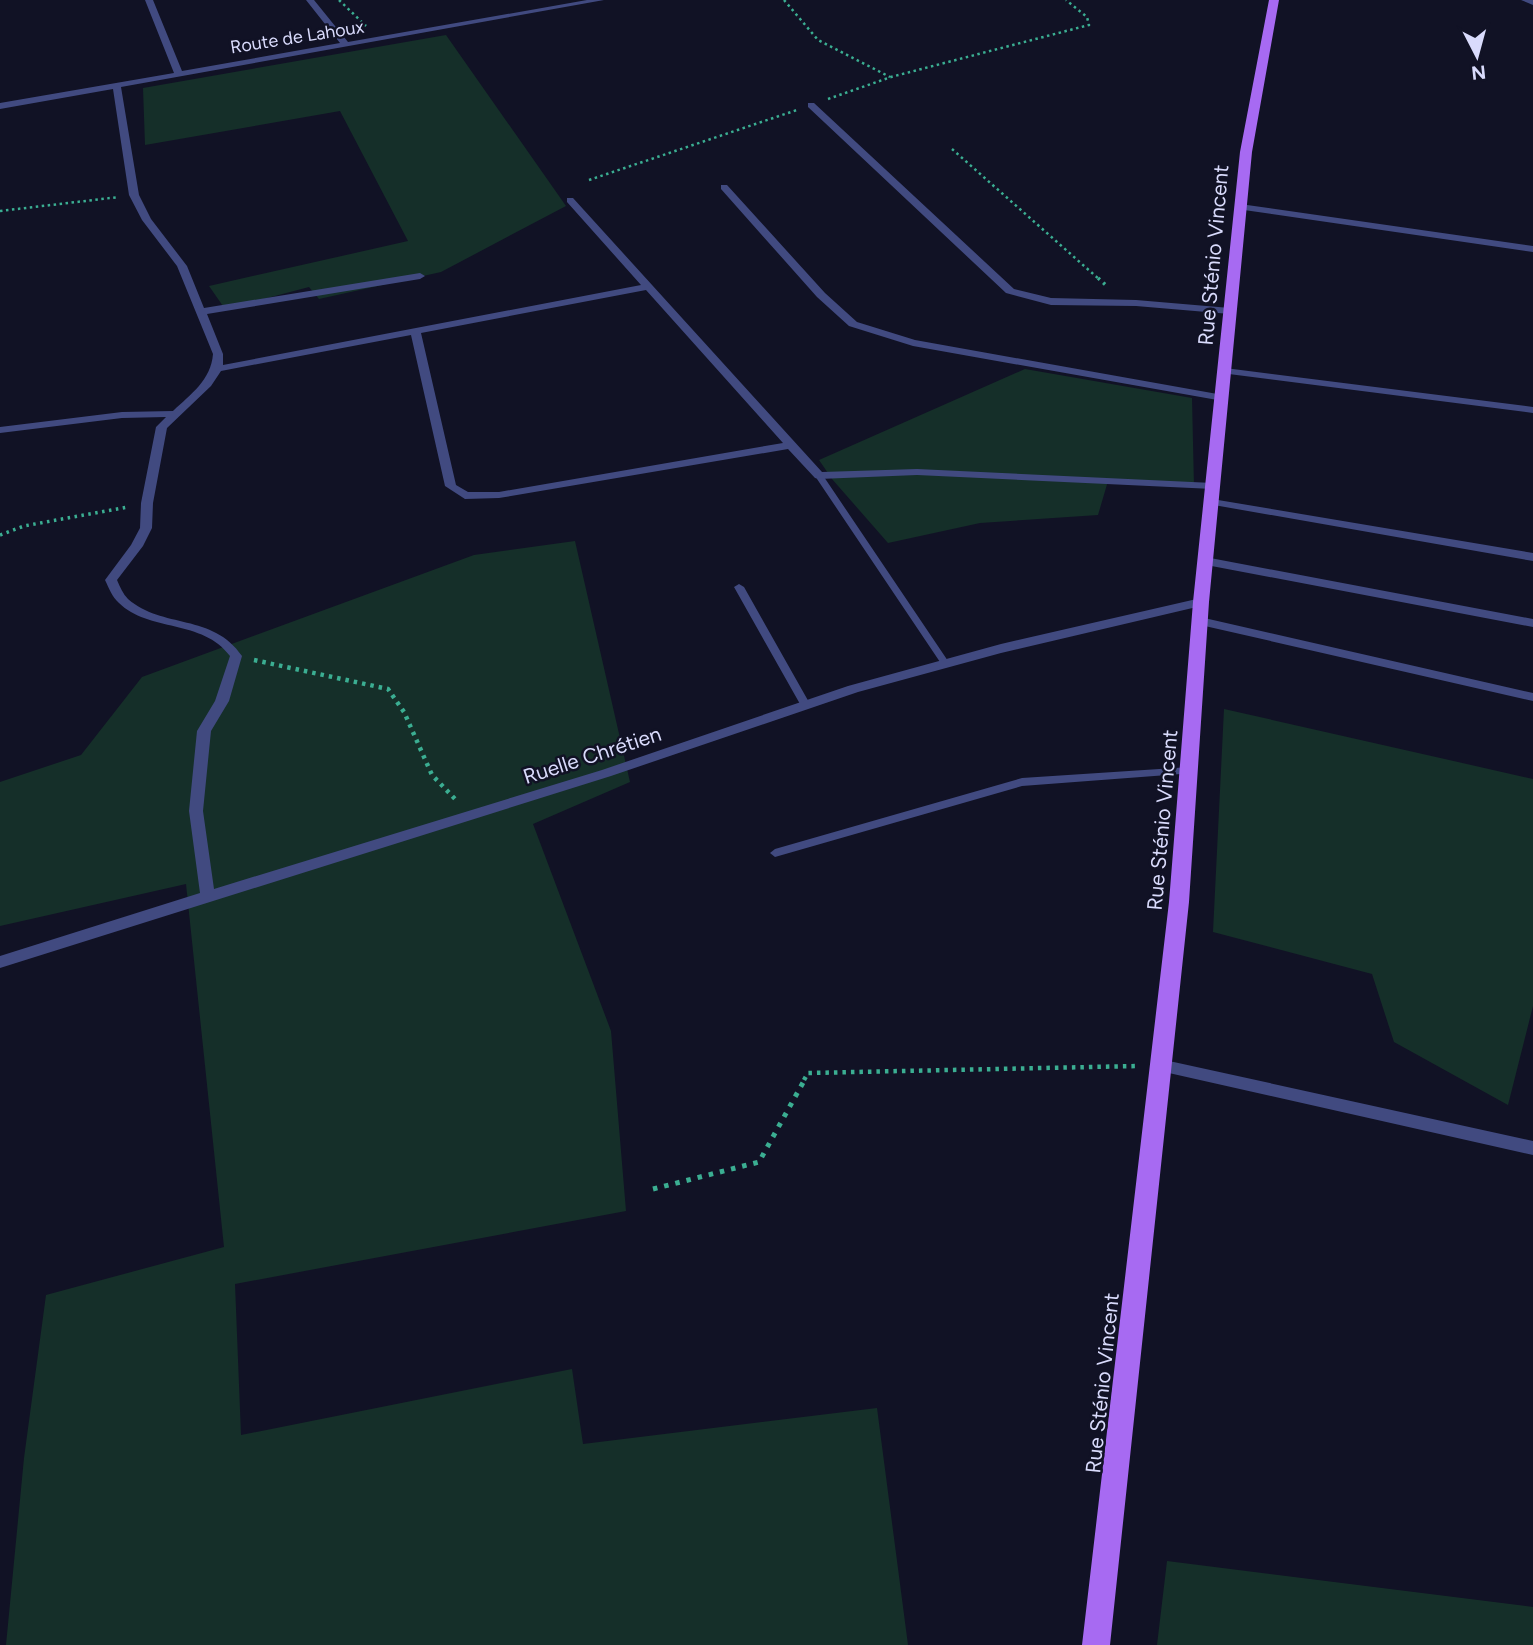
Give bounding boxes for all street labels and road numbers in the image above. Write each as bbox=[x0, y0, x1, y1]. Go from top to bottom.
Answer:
street label: Route de Lahoux bbox=[228, 15, 366, 58]
street label: Rue Sténio Vincent bbox=[1193, 164, 1233, 346]
street label: Ruelle Chrétien bbox=[520, 721, 664, 789]
street label: Rue Sténio Vincent bbox=[1142, 729, 1182, 911]
street label: Rue Sténio Vincent bbox=[1080, 1291, 1124, 1474]

